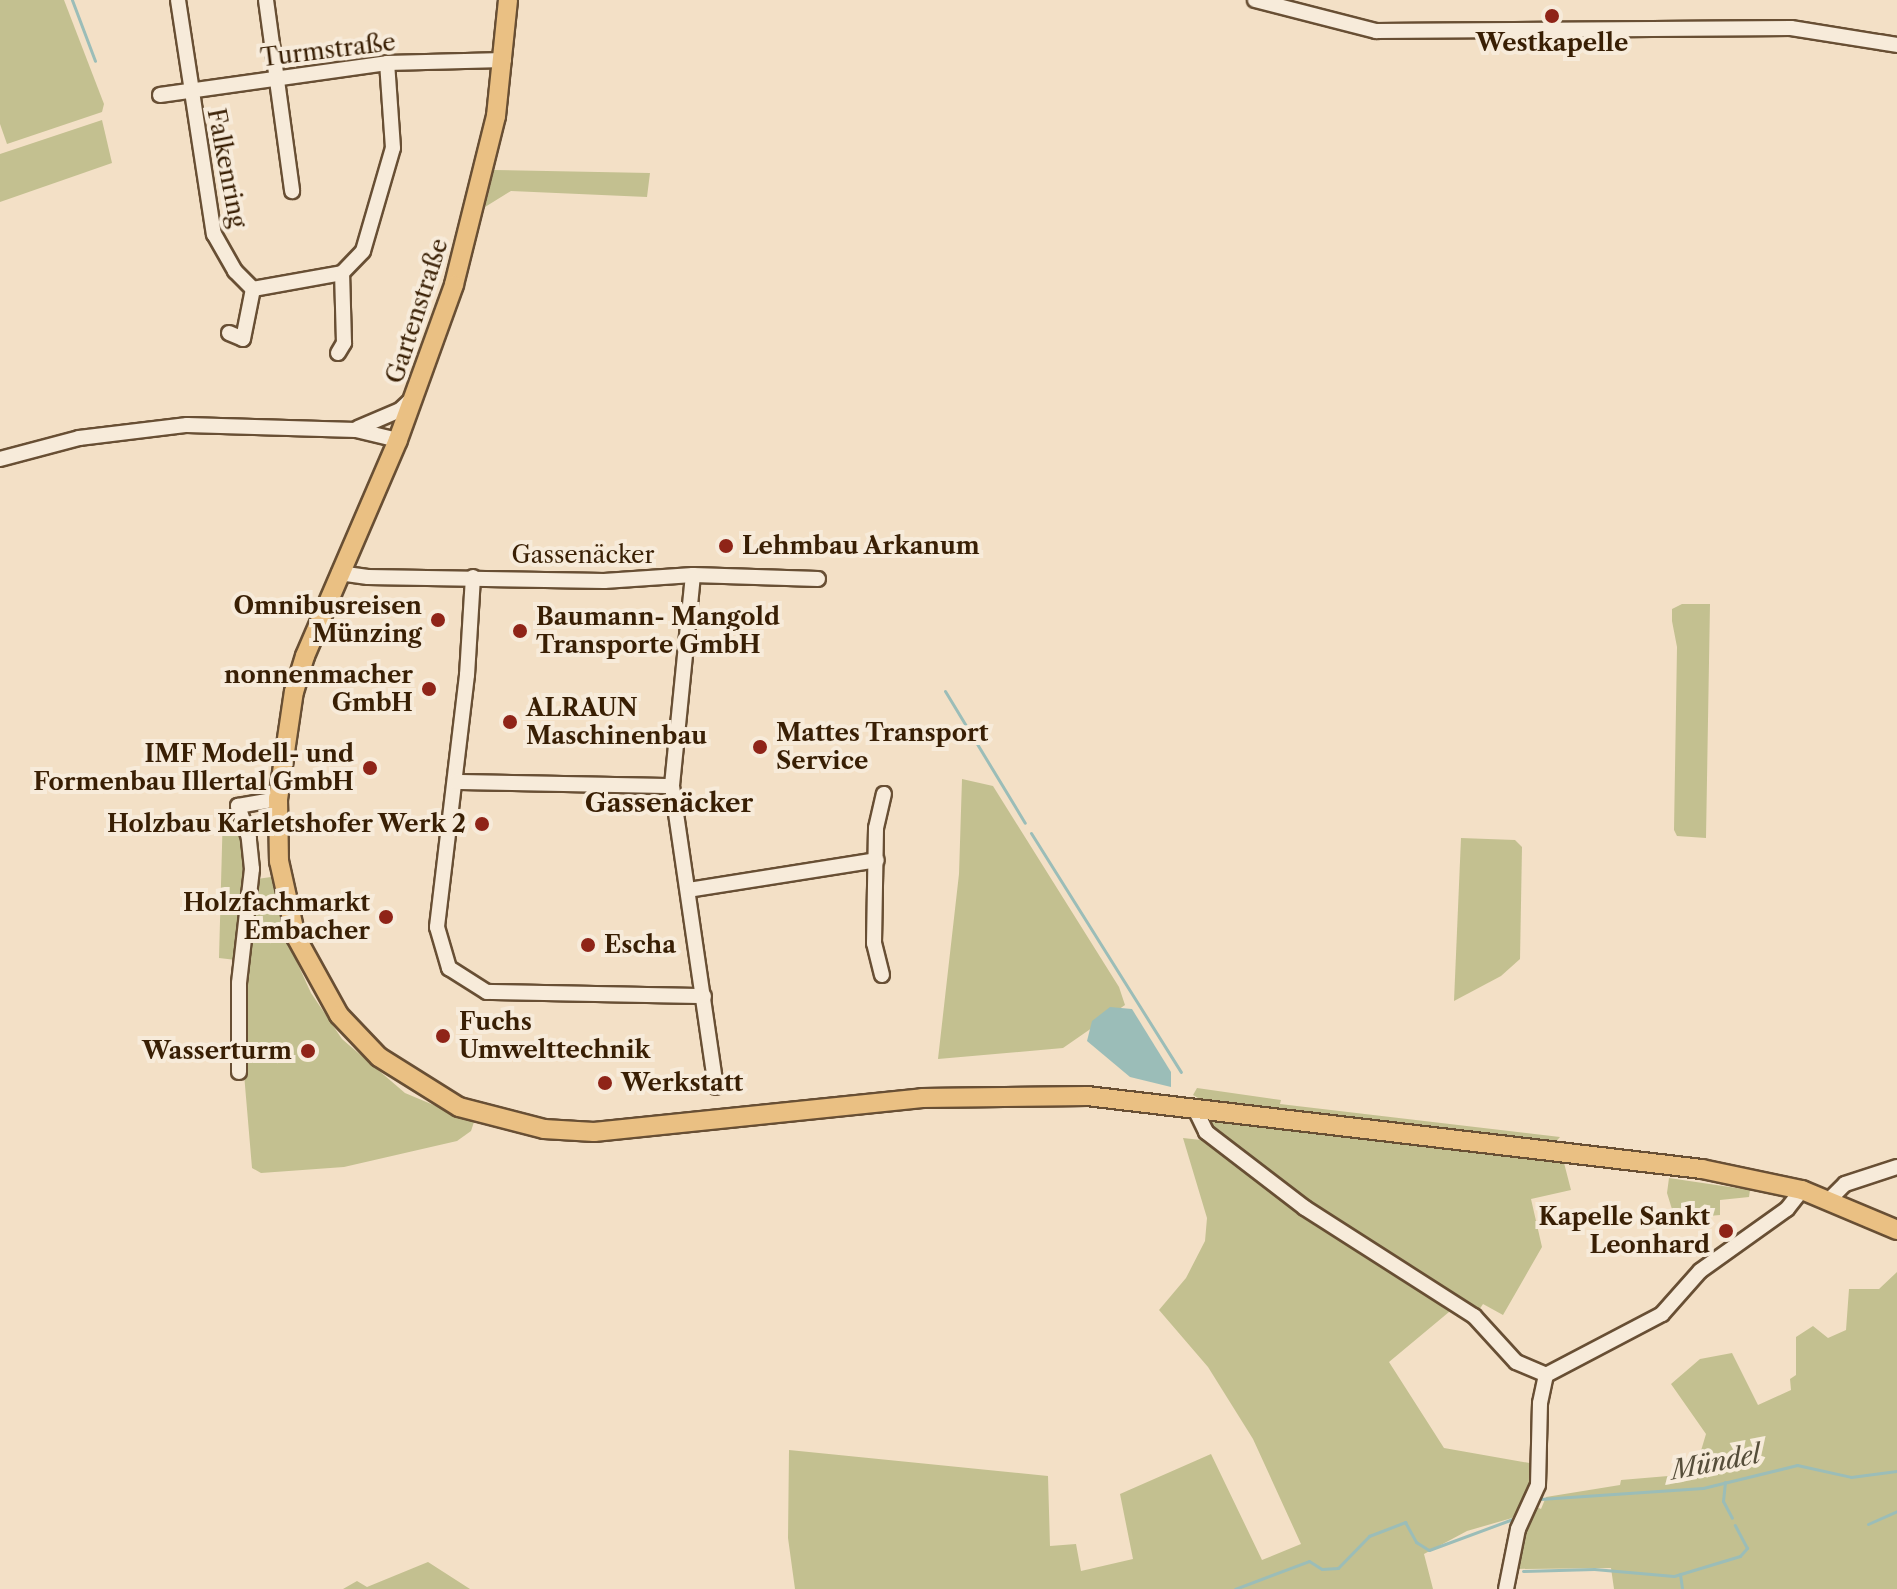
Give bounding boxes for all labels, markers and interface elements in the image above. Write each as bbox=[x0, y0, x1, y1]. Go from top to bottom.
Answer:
marker: Westkapelle bbox=[1543, 7, 1561, 25]
street label: Turmstraße bbox=[259, 27, 397, 73]
place label: Westkapelle bbox=[1476, 29, 1628, 57]
street label: Falkenring bbox=[201, 106, 253, 230]
street label: Gartenstraße bbox=[380, 235, 454, 387]
place label: Lehmbau Arkanum bbox=[742, 532, 981, 560]
marker: Lehmbau Arkanum bbox=[717, 537, 735, 555]
street label: Gassenäcker bbox=[511, 541, 655, 569]
place label: Omnibusreisen Münzing bbox=[233, 592, 422, 648]
place label: Baumann- Mangold Transporte GmbH bbox=[536, 603, 780, 659]
marker: Omnibusreisen Münzing bbox=[429, 611, 447, 629]
marker: Baumann- Mangold Transporte GmbH bbox=[511, 622, 529, 640]
place label: nonnenmacher GmbH bbox=[224, 661, 413, 717]
marker: nonnenmacher GmbH bbox=[420, 680, 438, 698]
place label: ALRAUN Maschinenbau bbox=[526, 694, 707, 750]
marker: ALRAUN Maschinenbau bbox=[501, 713, 519, 731]
place label: Mattes Transport Service bbox=[776, 719, 989, 775]
marker: Mattes Transport Service bbox=[751, 738, 769, 756]
place label: IMF Modell- und Formenbau Illertal GmbH bbox=[33, 740, 354, 796]
marker: IMF Modell- und Formenbau Illertal GmbH bbox=[361, 759, 379, 777]
district label: Gassenäcker bbox=[585, 788, 753, 820]
place label: Holzbau Karletshofer Werk 2 bbox=[105, 810, 466, 838]
marker: Holzbau Karletshofer Werk 2 bbox=[473, 815, 491, 833]
place label: Holzfachmarkt Embacher bbox=[183, 889, 370, 945]
marker: Holzfachmarkt Embacher bbox=[377, 908, 395, 926]
place label: Escha bbox=[604, 931, 676, 959]
marker: Escha bbox=[579, 936, 597, 954]
place label: Fuchs Umwelttechnik bbox=[459, 1008, 650, 1064]
marker: Fuchs Umwelttechnik bbox=[434, 1027, 452, 1045]
place label: Wasserturm bbox=[142, 1037, 292, 1065]
marker: Wasserturm bbox=[299, 1042, 317, 1060]
place label: Werkstatt bbox=[621, 1069, 743, 1097]
marker: Werkstatt bbox=[596, 1074, 614, 1092]
place label: Kapelle Sankt Leonhard bbox=[1538, 1203, 1710, 1259]
marker: Kapelle Sankt Leonhard bbox=[1717, 1222, 1735, 1240]
water label: Mündel bbox=[1668, 1439, 1764, 1487]

